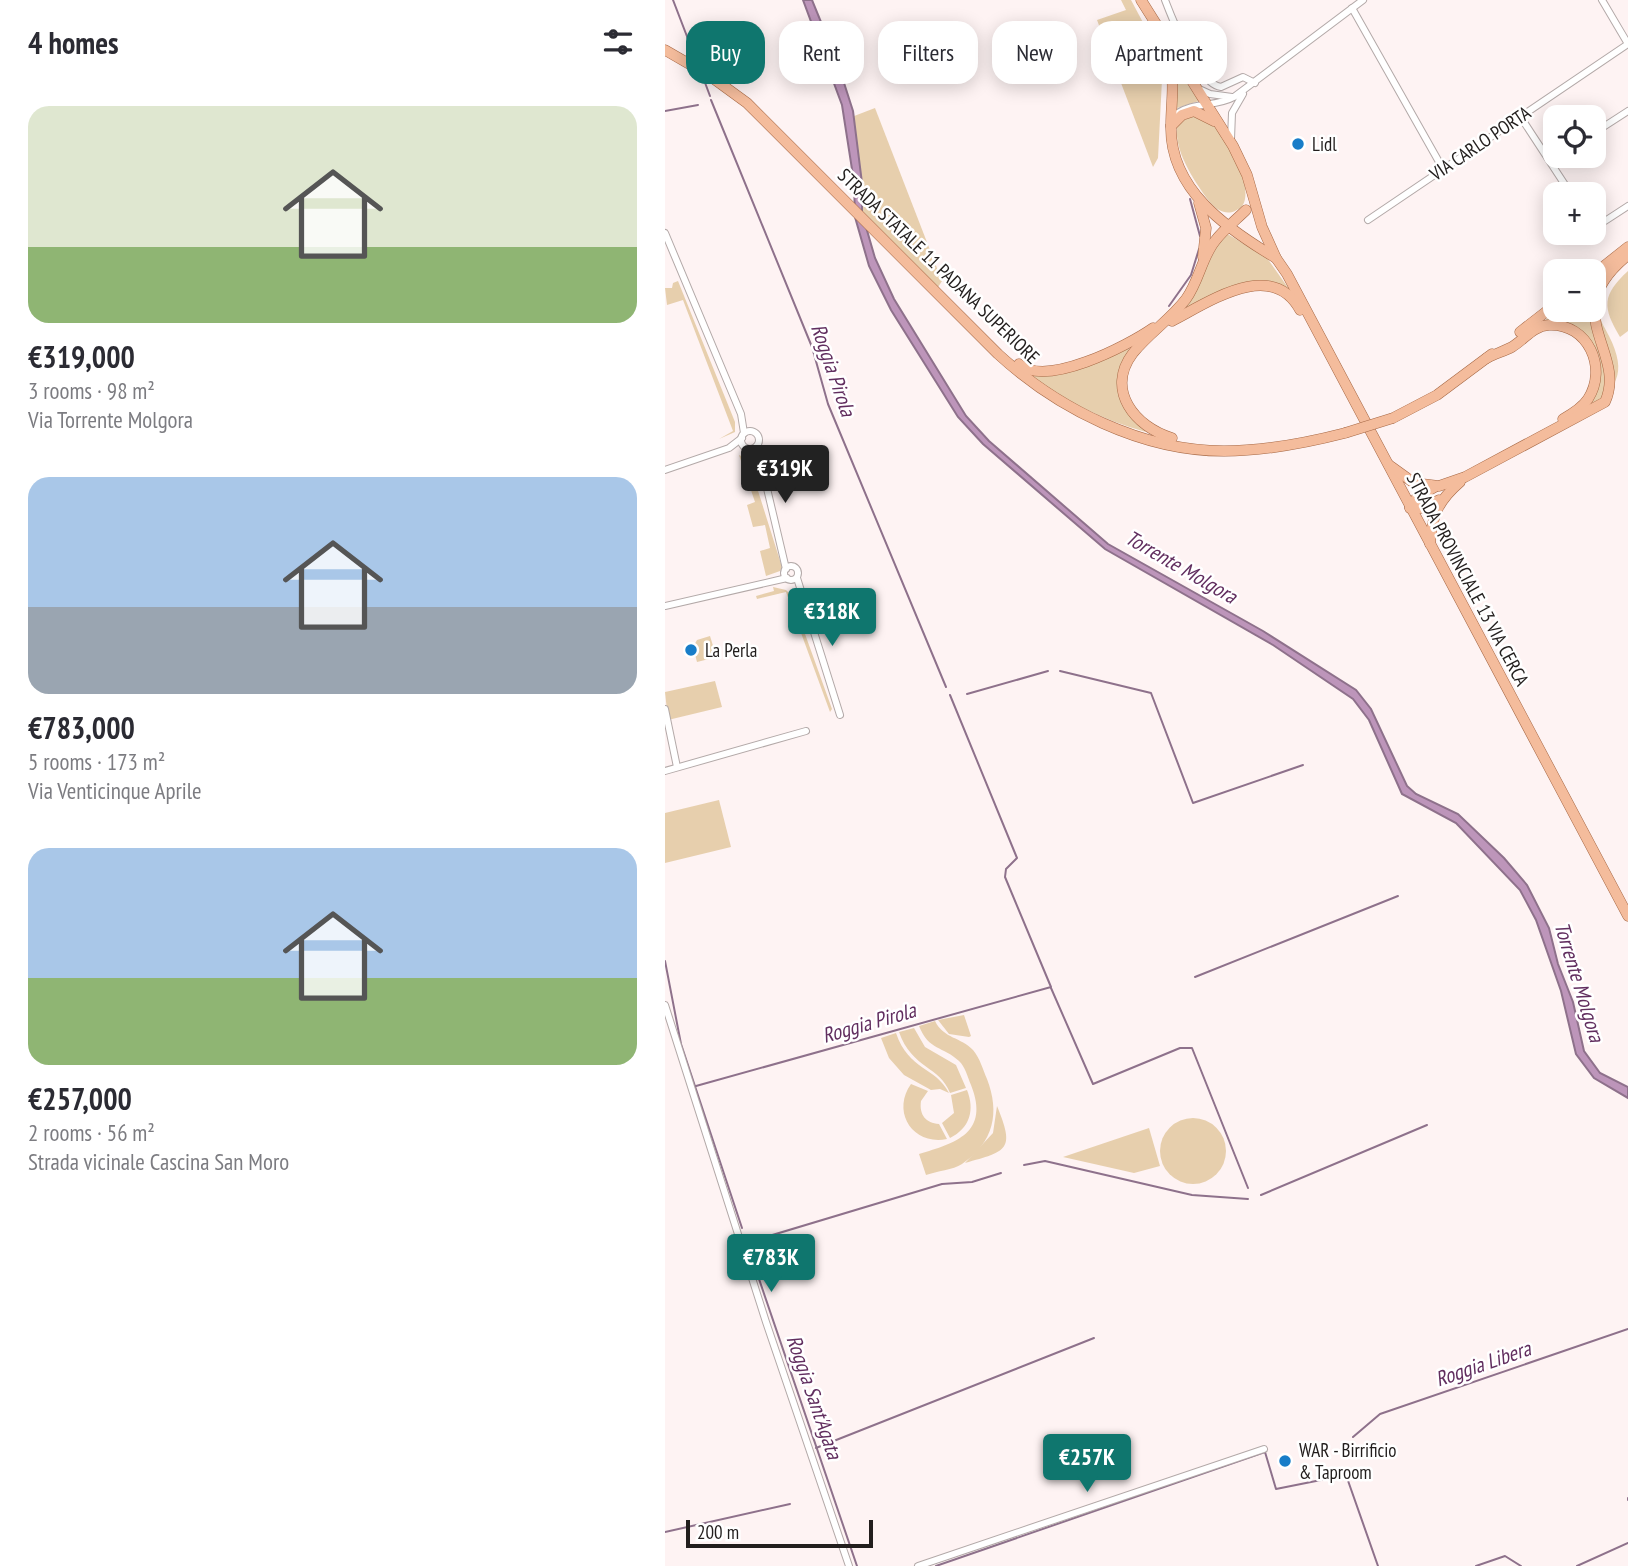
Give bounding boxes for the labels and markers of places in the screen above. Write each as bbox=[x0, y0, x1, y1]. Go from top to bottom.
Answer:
place label: Lidl bbox=[1312, 132, 1337, 156]
marker: Lidl bbox=[1290, 136, 1306, 152]
pin: €319K bbox=[736, 446, 834, 505]
pin: €318K bbox=[783, 588, 881, 648]
place label: La Perla bbox=[705, 638, 757, 662]
marker: La Perla bbox=[683, 642, 699, 658]
pin: €783K bbox=[722, 1234, 820, 1294]
pin: €257K bbox=[1038, 1434, 1136, 1494]
place label: WAR - Birrificio & Taproom bbox=[1299, 1438, 1397, 1484]
marker: WAR - Birrificio & Taproom bbox=[1277, 1453, 1293, 1469]

